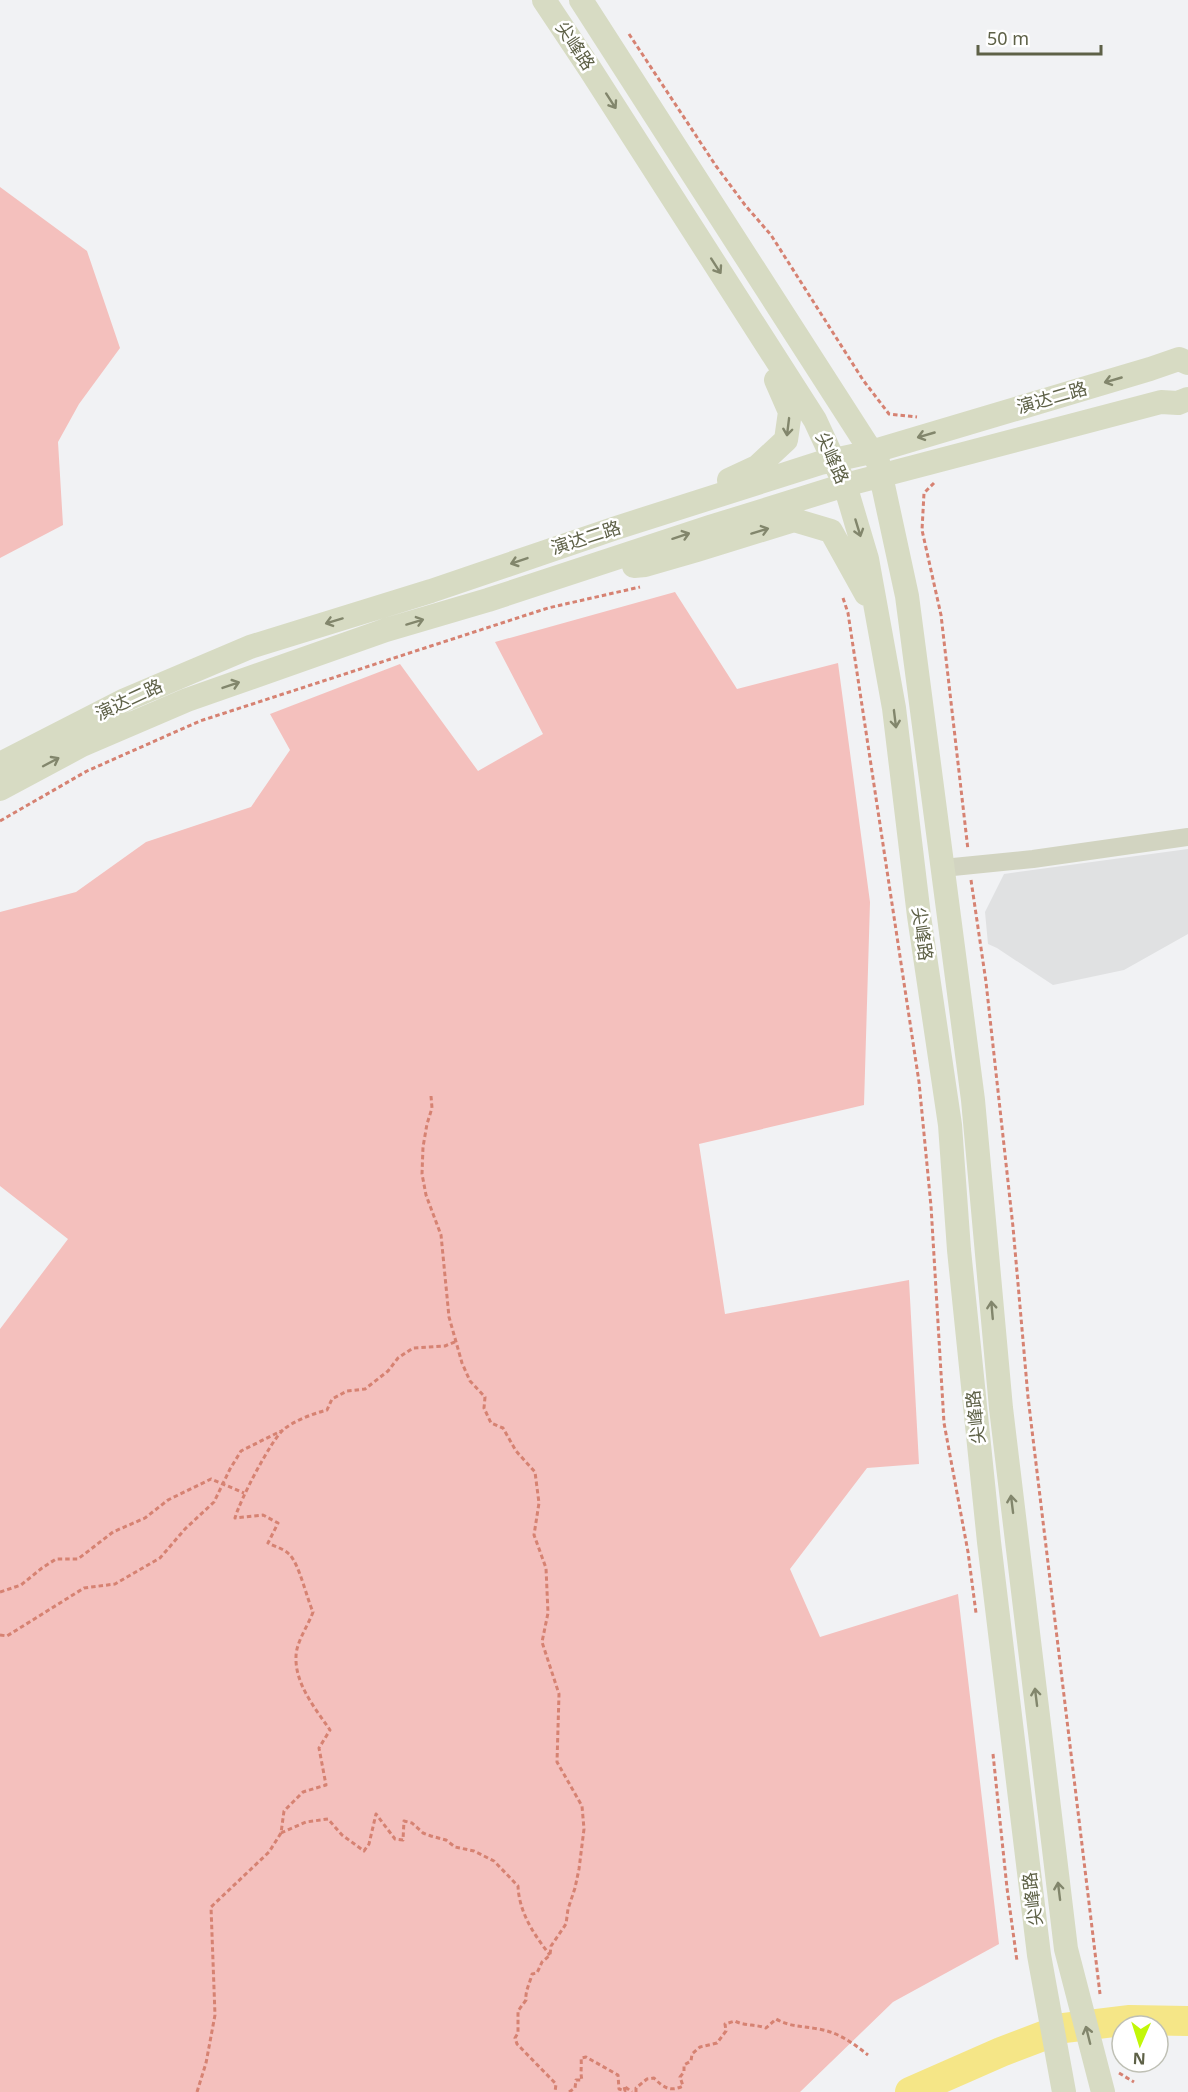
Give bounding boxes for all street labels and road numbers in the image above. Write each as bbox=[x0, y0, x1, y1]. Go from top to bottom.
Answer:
street label: 尖峰路 bbox=[551, 16, 601, 75]
street label: 演达二路 bbox=[1014, 376, 1090, 418]
street label: 尖峰路 bbox=[811, 428, 855, 487]
street label: 演达二路 bbox=[548, 515, 624, 560]
street label: 演达二路 bbox=[91, 673, 166, 725]
street label: 尖峰路 bbox=[907, 905, 939, 962]
street label: 尖峰路 bbox=[960, 1389, 990, 1445]
street label: 尖峰路 bbox=[1017, 1871, 1047, 1927]

